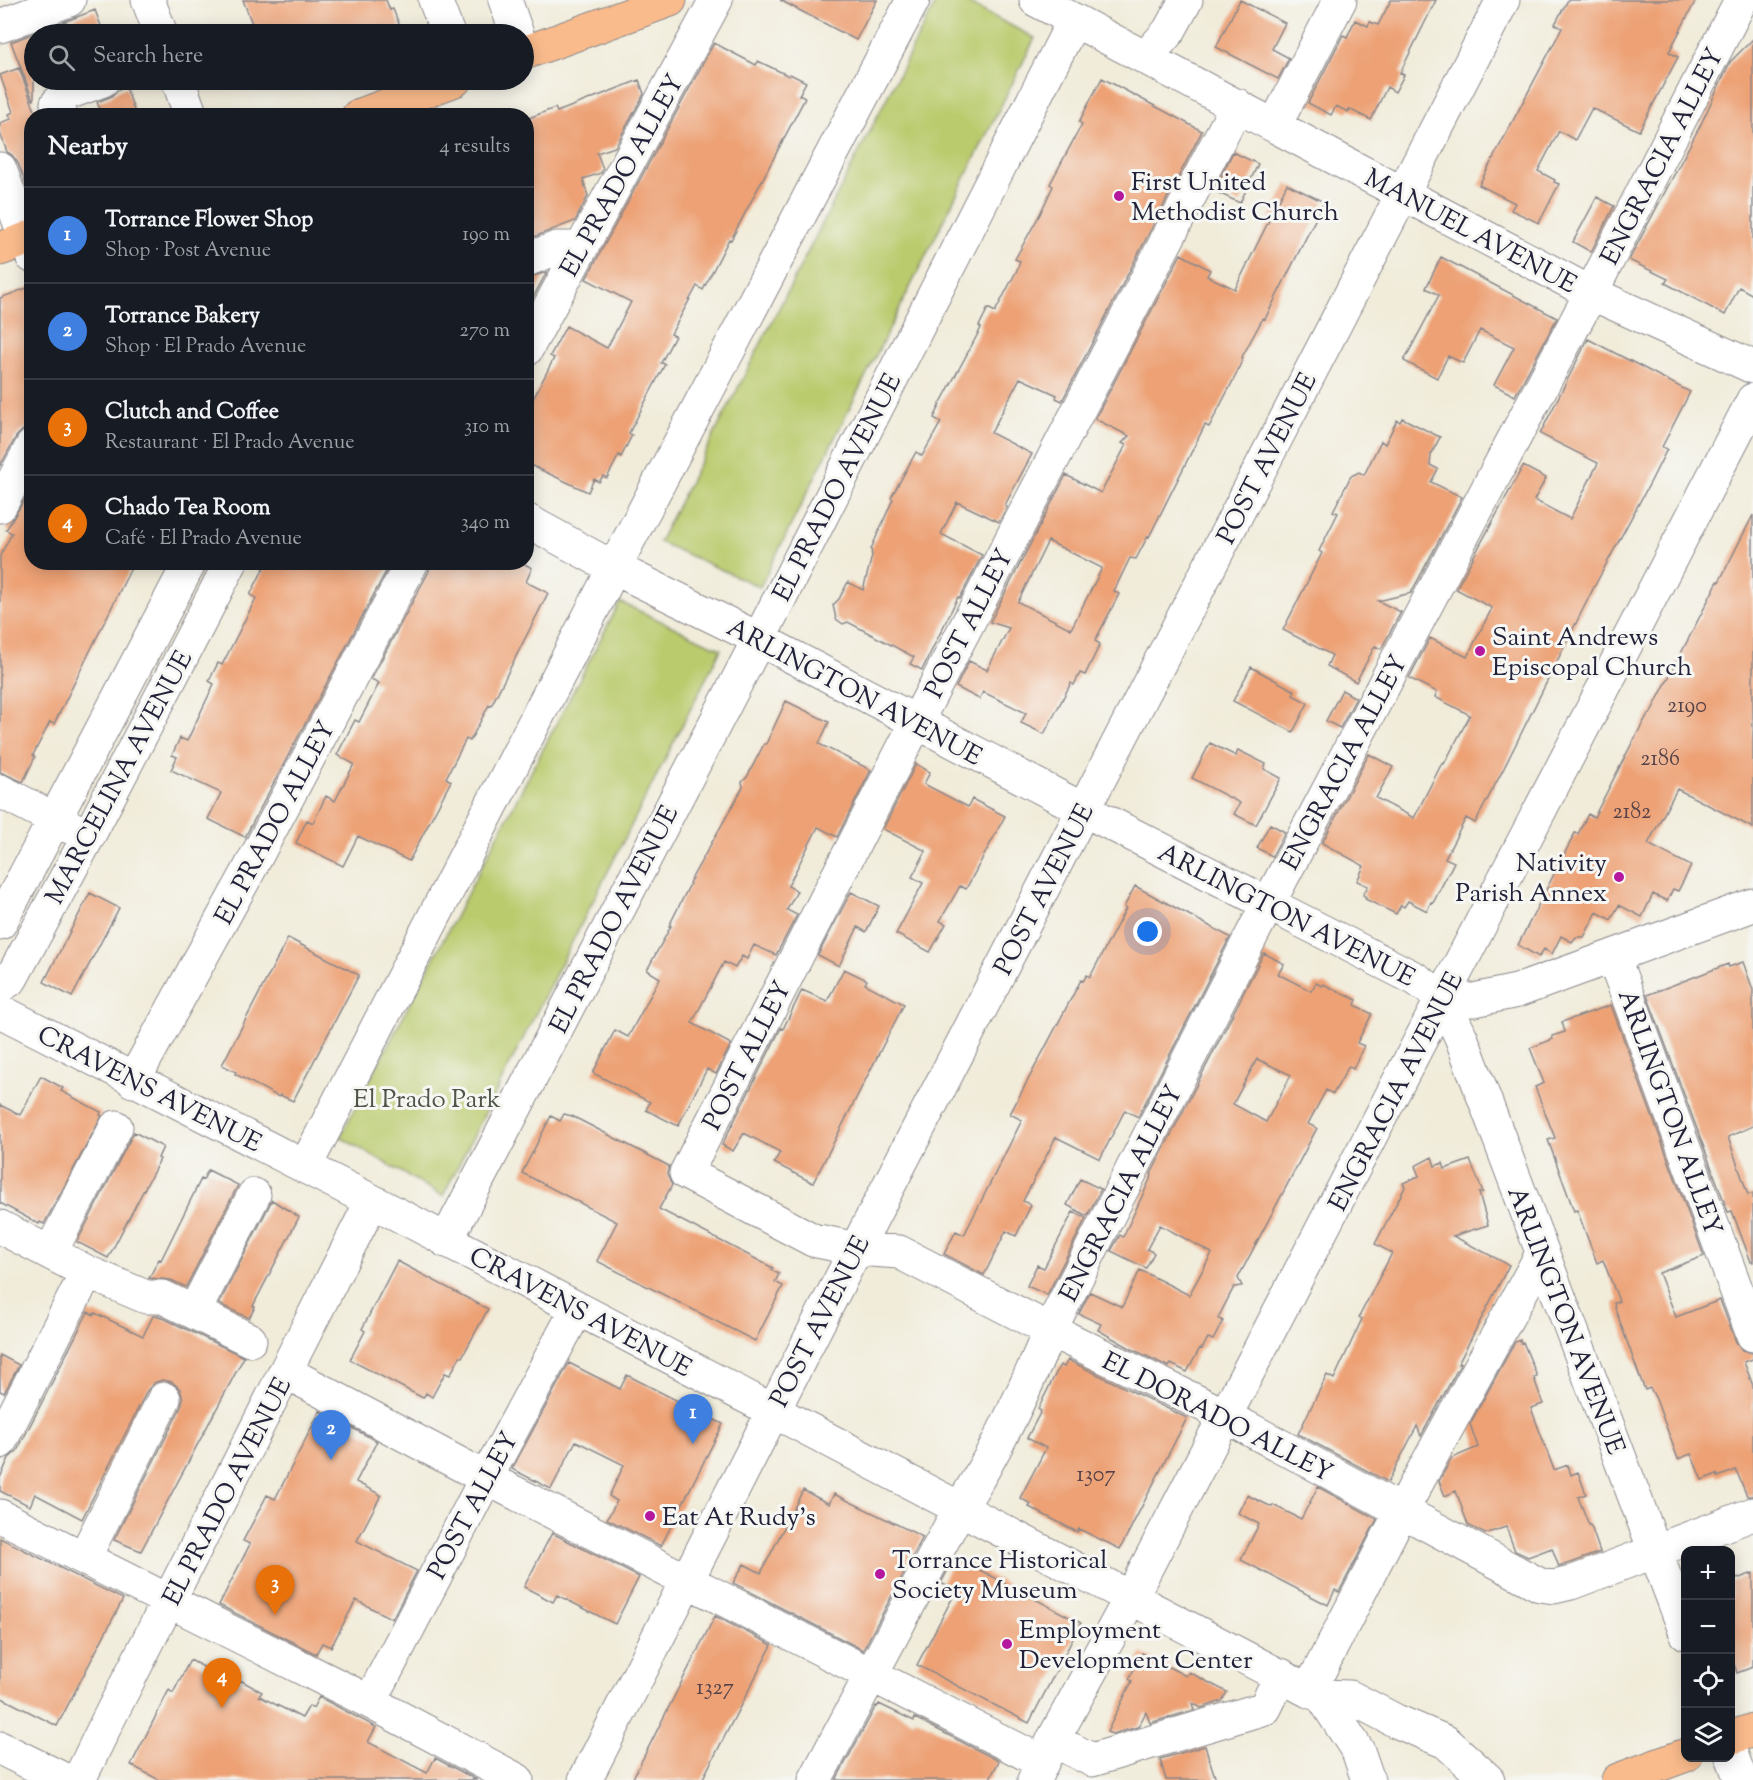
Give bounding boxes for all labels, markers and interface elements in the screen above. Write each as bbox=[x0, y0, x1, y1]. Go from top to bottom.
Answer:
search box bbox=[24, 24, 534, 90]
icon: search bbox=[45, 41, 78, 74]
text: Search here bbox=[93, 41, 203, 73]
street label: ENGRACIA ALLEY bbox=[1592, 42, 1734, 272]
street label: EL PRADO ALLEY bbox=[552, 68, 694, 284]
text: Nearby bbox=[48, 129, 128, 166]
text: 4 results bbox=[439, 133, 510, 162]
street label: MANUEL AVENUE bbox=[1357, 161, 1583, 304]
place label: First United Methodist Church bbox=[1131, 165, 1339, 232]
marker: First United Methodist Church bbox=[1112, 189, 1126, 203]
text: Torrance Flower Shop bbox=[105, 205, 313, 237]
text: 1 bbox=[64, 221, 71, 250]
text: 190 m bbox=[462, 221, 510, 250]
text: Shop · Post Avenue bbox=[105, 237, 271, 266]
text: Torrance Bakery bbox=[105, 301, 260, 333]
text: 2 bbox=[63, 317, 72, 346]
text: 270 m bbox=[460, 317, 510, 346]
text: Shop · El Prado Avenue bbox=[105, 333, 306, 362]
street label: EL PRADO AVENUE bbox=[765, 367, 912, 609]
street label: POST AVENUE bbox=[1209, 367, 1328, 551]
text: Clutch and Coffee bbox=[105, 397, 279, 429]
text: 3 bbox=[63, 413, 72, 442]
text: 310 m bbox=[464, 413, 510, 442]
text: Restaurant · El Prado Avenue bbox=[105, 429, 354, 458]
text: Chado Tea Room bbox=[105, 493, 270, 525]
text: 4 bbox=[62, 509, 73, 538]
text: 340 m bbox=[461, 509, 510, 538]
text: Café · El Prado Avenue bbox=[105, 525, 302, 554]
street label: POST ALLEY bbox=[917, 543, 1024, 705]
street label: ARLINGTON AVENUE bbox=[720, 610, 988, 776]
place label: Saint Andrews Episcopal Church bbox=[1492, 620, 1692, 687]
street label: MARCELINA AVENUE bbox=[38, 644, 203, 912]
marker: Saint Andrews Episcopal Church bbox=[1473, 644, 1487, 658]
street label: ENGRACIA ALLEY bbox=[1273, 649, 1418, 877]
house number: 2190 bbox=[1667, 691, 1707, 723]
street label: EL PRADO ALLEY bbox=[207, 715, 346, 932]
house number: 2186 bbox=[1640, 744, 1680, 776]
house number: 2182 bbox=[1613, 797, 1651, 829]
street label: POST AVENUE bbox=[986, 798, 1105, 982]
street label: EL PRADO AVENUE bbox=[542, 799, 689, 1041]
street label: ARLINGTON AVENUE bbox=[1151, 835, 1421, 997]
place label: Nativity Parish Annex bbox=[1455, 846, 1607, 913]
marker: Nativity Parish Annex bbox=[1612, 870, 1626, 884]
your location bbox=[1133, 917, 1162, 946]
street label: ENGRACIA AVENUE bbox=[1321, 966, 1474, 1218]
street label: POST ALLEY bbox=[695, 975, 802, 1137]
street label: ARLINGTON ALLEY bbox=[1607, 985, 1730, 1241]
street label: CRAVENS AVENUE bbox=[30, 1018, 268, 1163]
street label: ENGRACIA ALLEY bbox=[1051, 1079, 1193, 1309]
park label: El Prado Park bbox=[353, 1082, 501, 1119]
street label: ARLINGTON AVENUE bbox=[1496, 1182, 1633, 1460]
street label: POST AVENUE bbox=[762, 1230, 881, 1414]
street label: CRAVENS AVENUE bbox=[462, 1239, 698, 1388]
street label: EL DORADO ALLEY bbox=[1095, 1344, 1339, 1492]
street label: EL PRADO AVENUE bbox=[155, 1371, 302, 1613]
pin: 1 bbox=[674, 1394, 712, 1444]
pin: 2 bbox=[312, 1410, 350, 1460]
street label: POST ALLEY bbox=[420, 1426, 529, 1587]
house number: 1307 bbox=[1077, 1460, 1115, 1492]
place label: Eat At Rudy's bbox=[662, 1500, 816, 1537]
marker: Eat At Rudy's bbox=[643, 1509, 657, 1523]
place label: Torrance Historical Society Museum bbox=[892, 1543, 1108, 1610]
map controls bbox=[1681, 1546, 1735, 1762]
button: + bbox=[1681, 1546, 1735, 1600]
pin: 3 bbox=[256, 1566, 294, 1615]
marker: Torrance Historical Society Museum bbox=[873, 1567, 887, 1581]
button: − bbox=[1681, 1600, 1735, 1654]
place label: Employment Development Center bbox=[1019, 1613, 1253, 1680]
marker: Employment Development Center bbox=[1000, 1637, 1014, 1651]
button: locate bbox=[1681, 1654, 1735, 1708]
pin: 4 bbox=[202, 1658, 242, 1708]
house number: 1327 bbox=[696, 1673, 734, 1705]
button: layers bbox=[1681, 1708, 1735, 1762]

